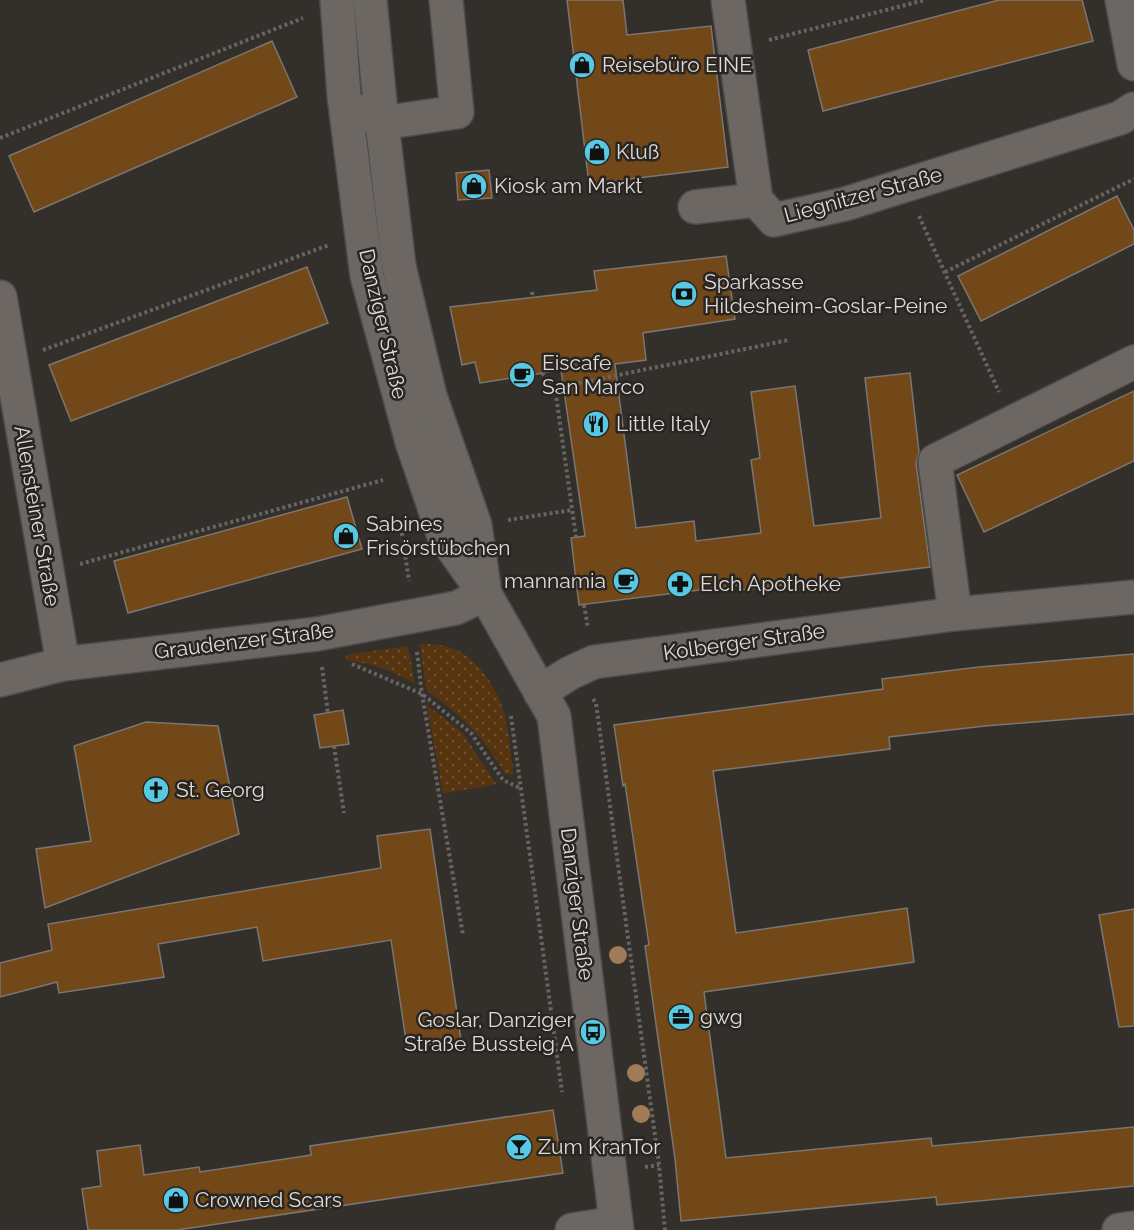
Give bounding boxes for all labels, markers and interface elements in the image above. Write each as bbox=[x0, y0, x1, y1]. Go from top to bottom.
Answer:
shop icon: Reisebüro EINE bbox=[567, 50, 597, 80]
place label: Reisebüro EINE bbox=[602, 52, 752, 77]
shop icon: Kluß bbox=[582, 137, 612, 167]
place label: Kluß bbox=[616, 139, 659, 164]
street label: Liegnitzer Straße bbox=[781, 161, 945, 228]
shop icon: Kiosk am Markt bbox=[459, 171, 489, 201]
place label: Kiosk am Markt bbox=[494, 173, 643, 198]
street label: Danziger Straße bbox=[354, 246, 413, 401]
place label: Sparkasse Hildesheim-Goslar-Peine bbox=[704, 269, 947, 318]
bank icon: Sparkasse Hildesheim-Goslar-Peine bbox=[669, 279, 699, 309]
place label: Eiscafe San Marco bbox=[542, 350, 645, 399]
cafe icon: Eiscafe San Marco bbox=[507, 360, 537, 390]
restaurant icon: Little Italy bbox=[581, 409, 611, 439]
place label: Little Italy bbox=[616, 411, 711, 436]
street label: Allensteiner Straße bbox=[9, 424, 66, 608]
place label: Sabines Frisörstübchen bbox=[366, 511, 510, 560]
shop icon: Sabines Frisörstübchen bbox=[331, 521, 361, 551]
cafe icon: mannamia bbox=[611, 566, 641, 596]
place label: mannamia bbox=[504, 568, 606, 593]
pharmacy icon: Elch Apotheke bbox=[665, 569, 695, 599]
place label: Elch Apotheke bbox=[700, 571, 841, 596]
street label: Graudenzer Straße bbox=[153, 617, 335, 664]
street label: Kolberger Straße bbox=[661, 618, 826, 665]
church icon: St. Georg bbox=[141, 775, 171, 805]
place label: St. Georg bbox=[176, 777, 265, 802]
street label: Danziger Straße bbox=[556, 826, 599, 982]
office icon: gwg bbox=[666, 1002, 696, 1032]
place label: gwg bbox=[700, 1004, 743, 1029]
place label: Goslar, Danziger Straße Bussteig A bbox=[404, 1007, 575, 1056]
bus stop icon: Goslar, Danziger Straße Bussteig A bbox=[578, 1017, 608, 1047]
bar icon: Zum KranTor bbox=[504, 1132, 534, 1162]
place label: Zum KranTor bbox=[538, 1134, 661, 1159]
shop icon: Crowned Scars bbox=[161, 1185, 191, 1215]
place label: Crowned Scars bbox=[195, 1187, 342, 1212]

